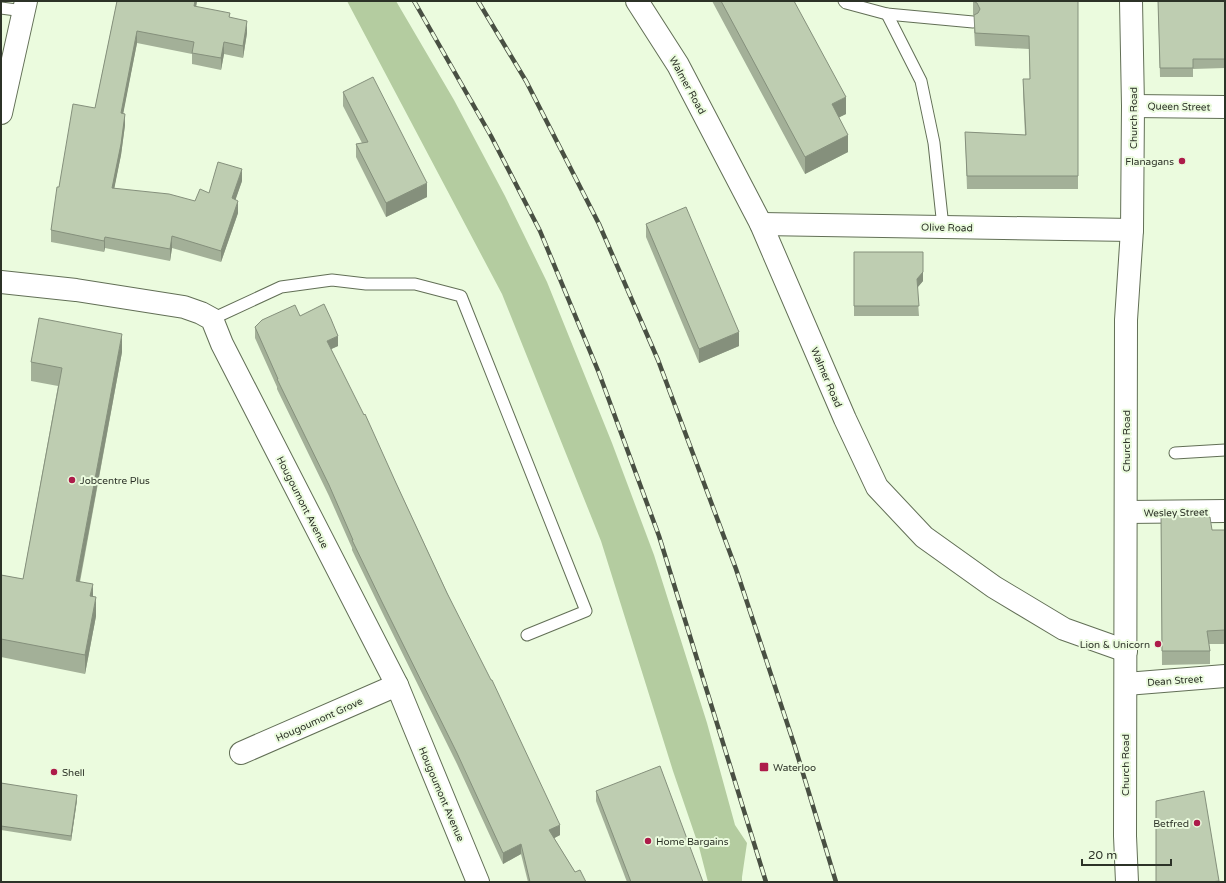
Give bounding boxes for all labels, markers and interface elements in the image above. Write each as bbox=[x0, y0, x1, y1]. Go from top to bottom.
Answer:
street label: Walmer Road bbox=[666, 54, 708, 116]
street label: Church Road bbox=[1128, 87, 1140, 149]
street label: Queen Street bbox=[1148, 100, 1211, 114]
place label: Flanagans bbox=[1125, 156, 1174, 168]
marker: Flanagans bbox=[1177, 156, 1187, 166]
street label: Olive Road bbox=[921, 222, 973, 234]
street label: Walmer Road bbox=[808, 345, 844, 409]
street label: Church Road bbox=[1121, 410, 1133, 472]
street label: Hougoumont Avenue bbox=[274, 455, 331, 551]
marker: Jobcentre Plus bbox=[67, 475, 77, 485]
place label: Jobcentre Plus bbox=[80, 475, 150, 487]
street label: Wesley Street bbox=[1144, 506, 1209, 520]
place label: Lion & Unicorn bbox=[1080, 639, 1150, 651]
marker: Lion & Unicorn bbox=[1153, 639, 1163, 649]
street label: Dean Street bbox=[1147, 673, 1204, 689]
street label: Hougoumont Grove bbox=[274, 695, 365, 744]
street label: Church Road bbox=[1120, 734, 1132, 796]
street label: Hougoumont Avenue bbox=[416, 745, 467, 844]
marker: Waterloo bbox=[758, 761, 770, 773]
place label: Waterloo bbox=[773, 762, 816, 774]
marker: Shell bbox=[49, 767, 59, 777]
place label: Shell bbox=[62, 767, 85, 779]
place label: Betfred bbox=[1153, 818, 1189, 830]
marker: Betfred bbox=[1192, 818, 1202, 828]
marker: Home Bargains bbox=[643, 836, 653, 846]
place label: Home Bargains bbox=[656, 836, 729, 848]
scale bar bbox=[1082, 841, 1171, 867]
text: 20 m bbox=[1088, 848, 1117, 862]

